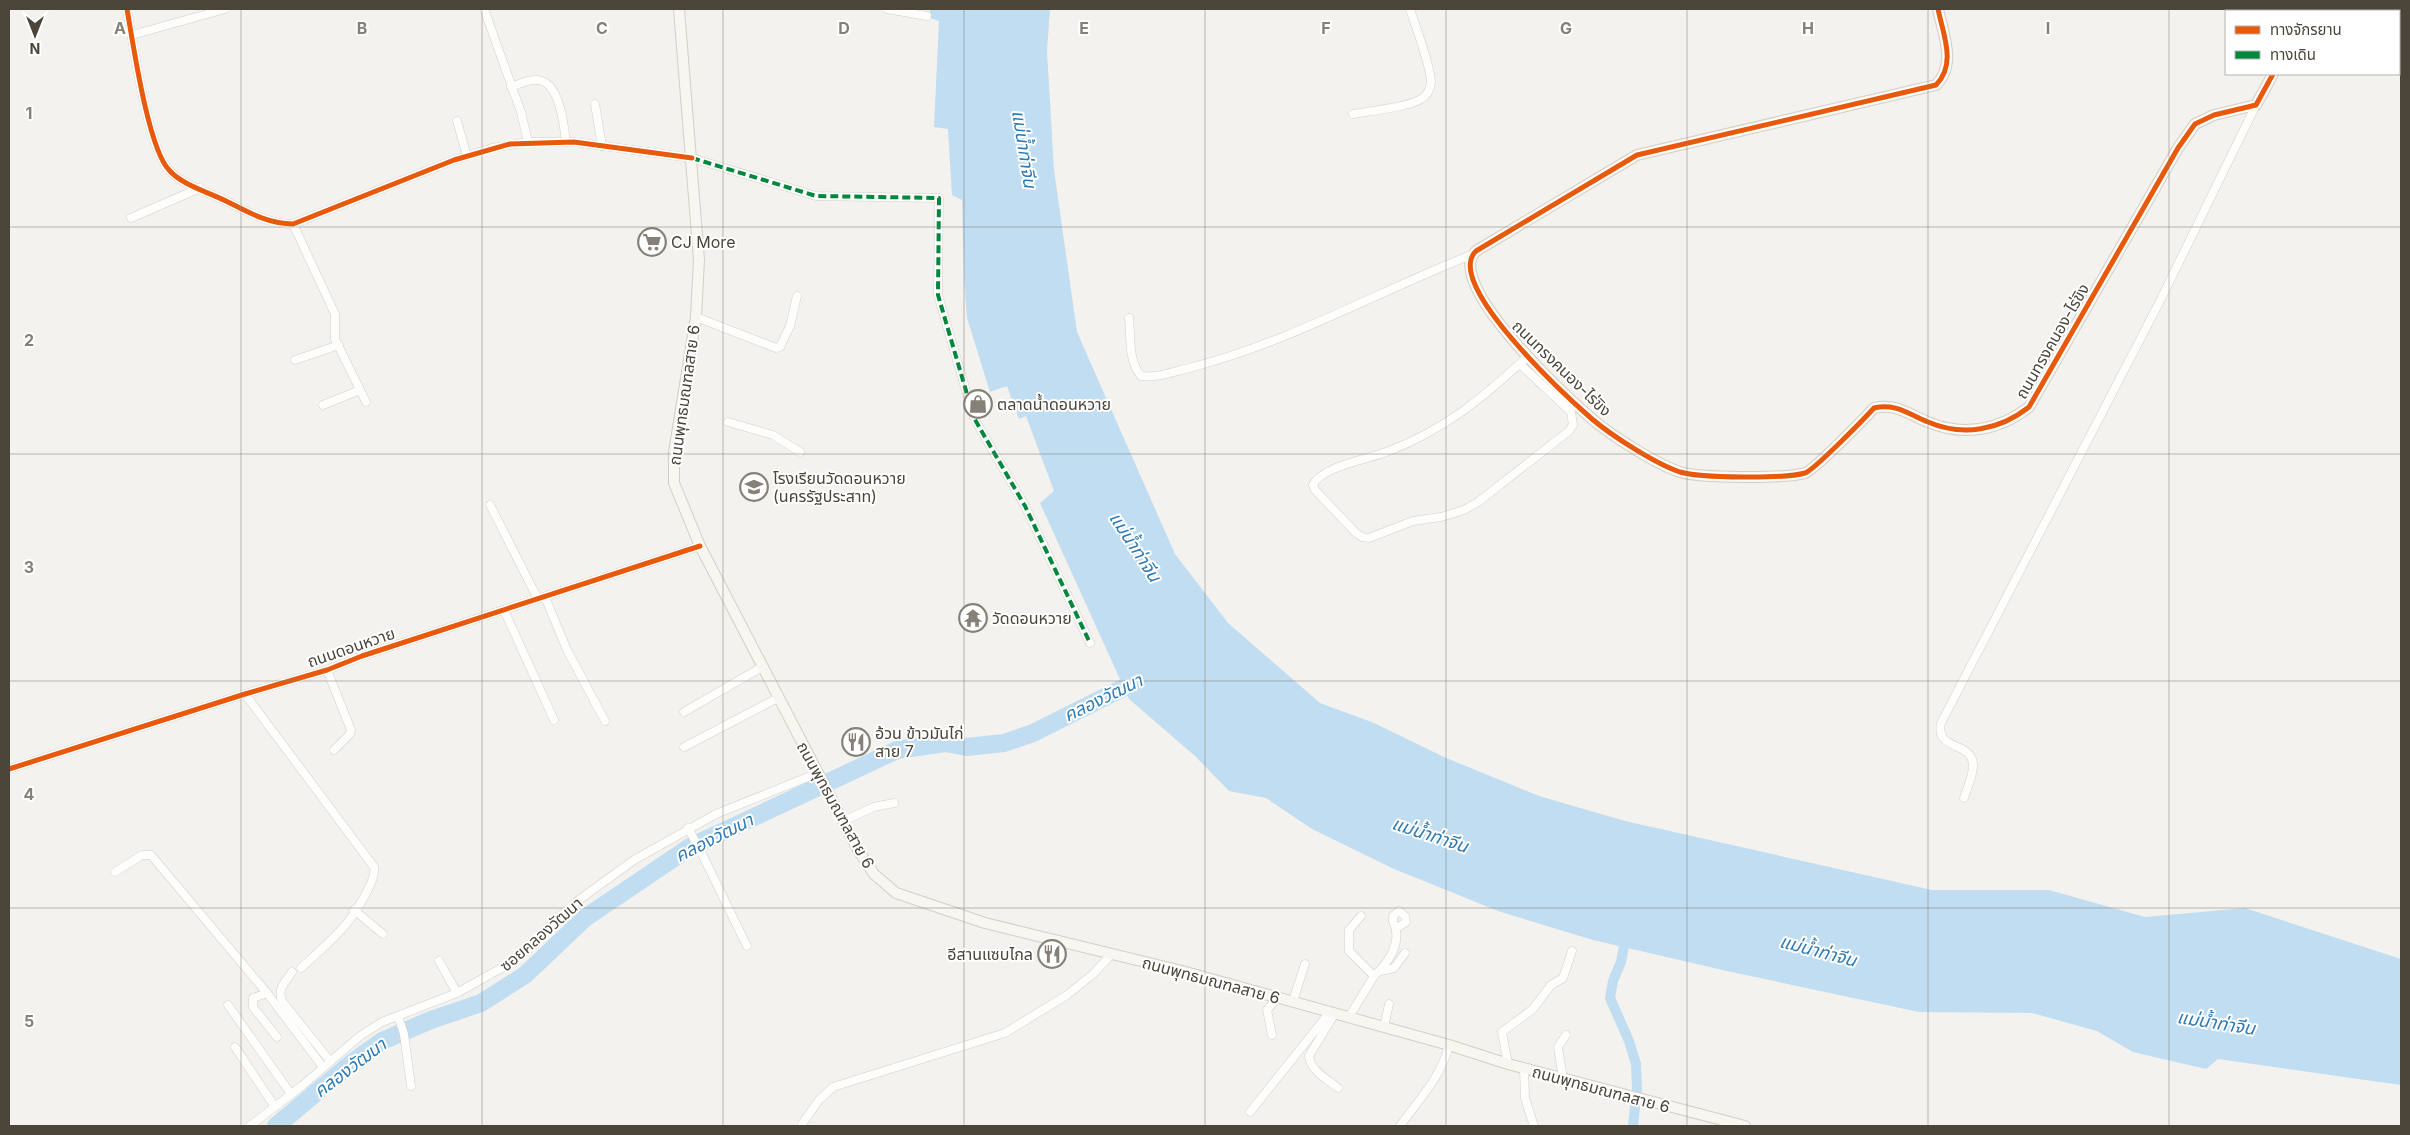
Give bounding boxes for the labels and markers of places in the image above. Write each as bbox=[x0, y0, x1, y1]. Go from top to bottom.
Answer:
supermarket icon: CJ More bbox=[637, 227, 667, 257]
place label: CJ More bbox=[671, 232, 735, 252]
shop icon: ตลาดน้ำดอนหวาย bbox=[963, 389, 993, 419]
place label: ตลาดน้ำดอนหวาย bbox=[997, 393, 1111, 414]
place label: โรงเรียนวัดดอนหวาย (นครรัฐประสาท) bbox=[773, 468, 906, 506]
school or university icon: โรงเรียนวัดดอนหวาย (นครรัฐประสาท) bbox=[739, 472, 769, 502]
temple icon: วัดดอนหวาย bbox=[958, 603, 988, 633]
place label: วัดดอนหวาย bbox=[992, 608, 1072, 628]
place label: อ้วน ข้าวมันไก่ สาย 7 bbox=[875, 723, 964, 761]
restaurant icon: อ้วน ข้าวมันไก่ สาย 7 bbox=[841, 727, 871, 757]
restaurant icon: อีสานแซบไกล bbox=[1037, 939, 1067, 969]
place label: อีสานแซบไกล bbox=[947, 944, 1033, 964]

